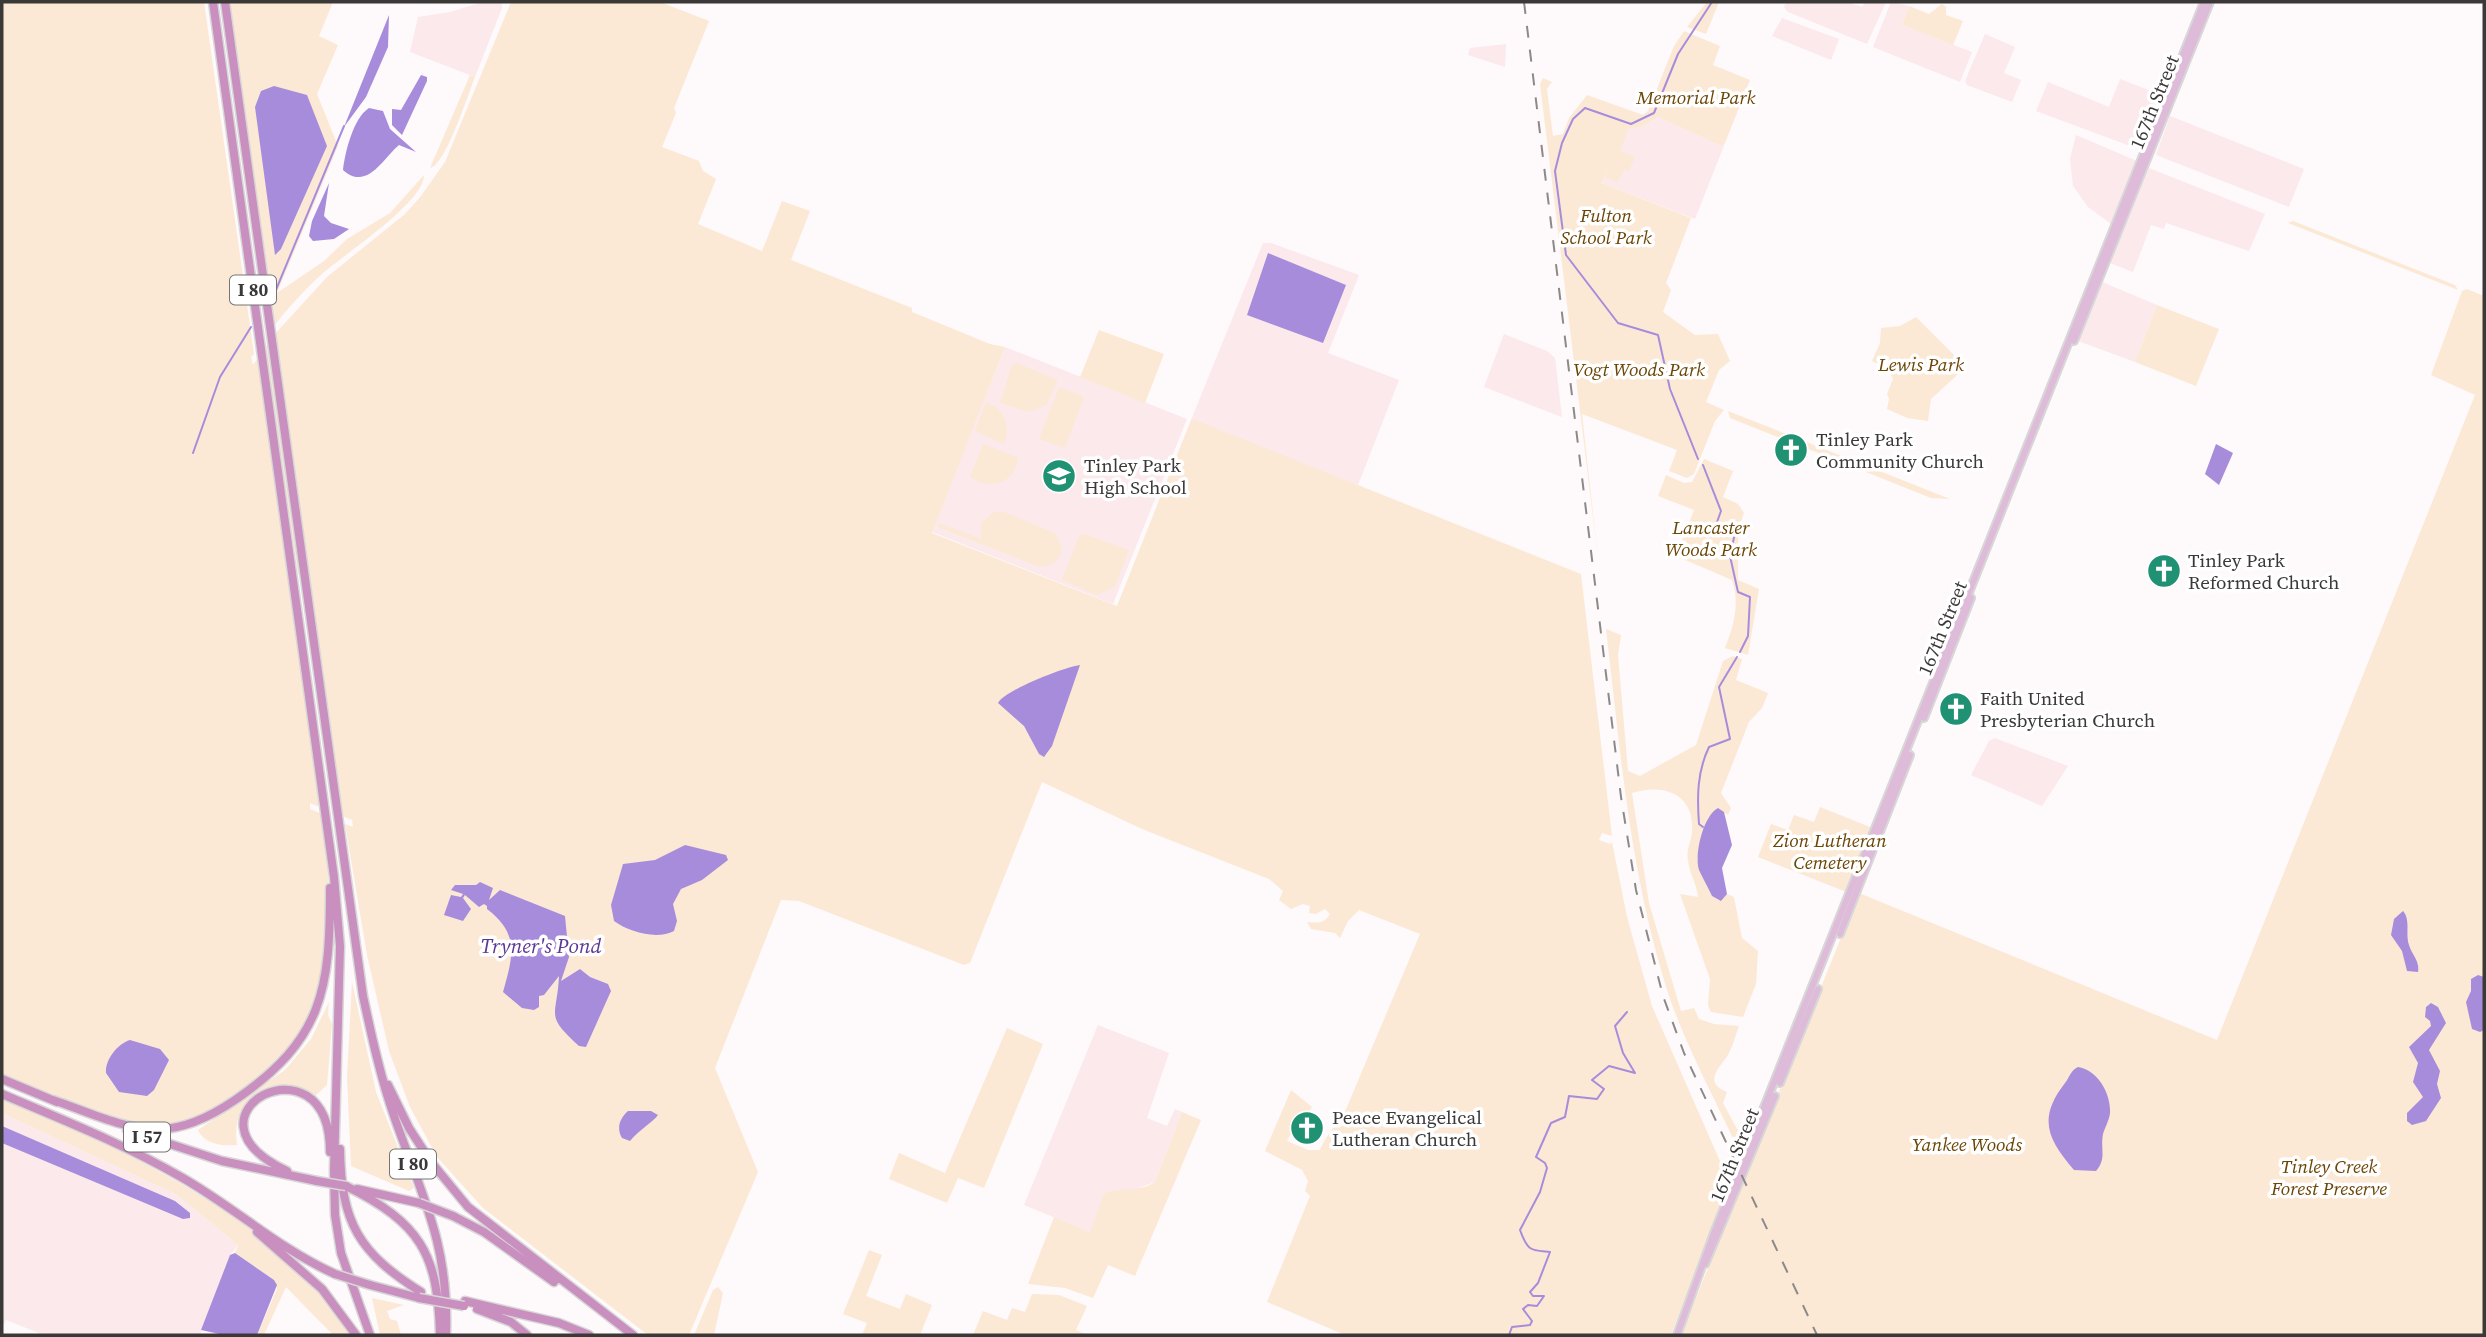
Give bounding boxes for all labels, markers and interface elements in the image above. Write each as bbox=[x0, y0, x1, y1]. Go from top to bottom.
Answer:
street label: 167th Street bbox=[2123, 50, 2185, 153]
park label: Memorial Park bbox=[1635, 84, 1756, 110]
park label: Fulton School Park bbox=[1560, 202, 1652, 250]
road number: I 80 bbox=[230, 276, 276, 304]
park label: Lewis Park bbox=[1877, 351, 1964, 377]
park label: Vogt Woods Park bbox=[1573, 356, 1705, 382]
place label: Tinley Park Community Church bbox=[1816, 426, 1984, 474]
church icon: Tinley Park Community Church bbox=[1772, 431, 1810, 469]
place label: Tinley Park High School bbox=[1084, 452, 1187, 500]
school or university icon: Tinley Park High School bbox=[1040, 457, 1078, 495]
park label: Lancaster Woods Park bbox=[1665, 514, 1757, 562]
place label: Tinley Park Reformed Church bbox=[2188, 547, 2339, 595]
church icon: Tinley Park Reformed Church bbox=[2145, 552, 2183, 590]
street label: 167th Street bbox=[1911, 576, 1973, 679]
place label: Faith United Presbyterian Church bbox=[1980, 685, 2155, 733]
church icon: Faith United Presbyterian Church bbox=[1937, 690, 1975, 728]
park label: Zion Lutheran Cemetery bbox=[1772, 827, 1887, 875]
water label: Tryner's Pond bbox=[480, 931, 602, 960]
street label: 167th Street bbox=[1703, 1103, 1765, 1206]
place label: Peace Evangelical Lutheran Church bbox=[1332, 1104, 1482, 1152]
church icon: Peace Evangelical Lutheran Church bbox=[1288, 1109, 1326, 1147]
road number: I 57 bbox=[124, 1122, 170, 1152]
park label: Yankee Woods bbox=[1912, 1131, 2022, 1157]
road number: I 80 bbox=[390, 1149, 436, 1178]
park label: Tinley Creek Forest Preserve bbox=[2270, 1153, 2387, 1201]

